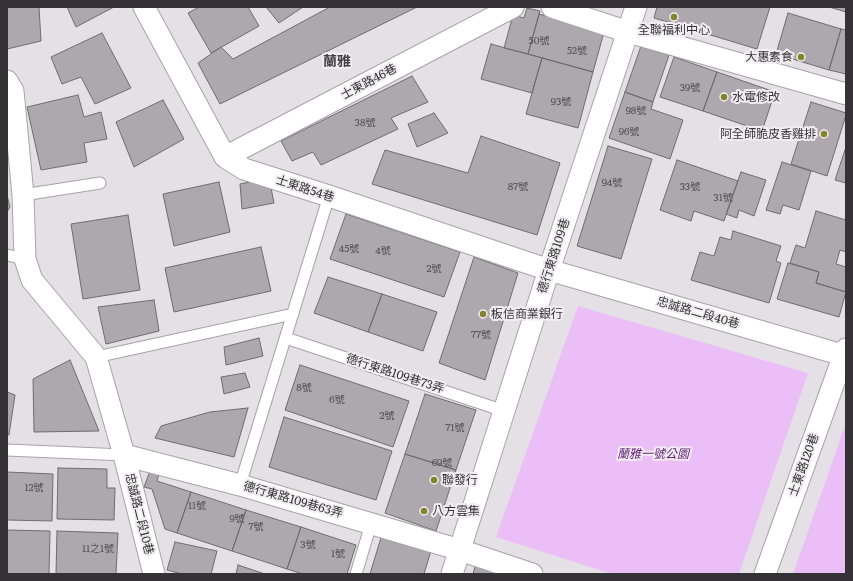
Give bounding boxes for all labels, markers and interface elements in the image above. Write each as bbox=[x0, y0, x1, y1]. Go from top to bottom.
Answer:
marker: 全聯福利中心 bbox=[669, 12, 679, 22]
place label: 全聯福利中心 bbox=[638, 23, 710, 37]
house number: 50號 bbox=[529, 35, 549, 47]
house number: 52號 bbox=[567, 45, 587, 57]
place label: 大惠素食 bbox=[745, 50, 793, 64]
marker: 大惠素食 bbox=[796, 52, 806, 62]
district label: 蘭雅 bbox=[323, 54, 351, 70]
street label: 士東路46巷 bbox=[339, 61, 399, 103]
house number: 39號 bbox=[680, 82, 700, 94]
place label: 水電修改 bbox=[732, 90, 780, 104]
marker: 水電修改 bbox=[719, 92, 729, 102]
house number: 93號 bbox=[551, 96, 571, 108]
house number: 98號 bbox=[626, 105, 646, 117]
house number: 38號 bbox=[355, 117, 375, 129]
house number: 96號 bbox=[619, 126, 639, 138]
place label: 阿全師脆皮香雞排 bbox=[720, 127, 816, 141]
marker: 阿全師脆皮香雞排 bbox=[819, 129, 829, 139]
street label: 士東路54巷 bbox=[274, 173, 336, 205]
house number: 94號 bbox=[602, 177, 622, 189]
house number: 87號 bbox=[508, 181, 528, 193]
house number: 33號 bbox=[680, 181, 700, 193]
house number: 31號 bbox=[713, 192, 733, 204]
street label: 德行東路109巷 bbox=[535, 217, 573, 295]
house number: 45號 bbox=[339, 243, 359, 255]
house number: 4號 bbox=[375, 245, 391, 257]
house number: 2號 bbox=[426, 263, 442, 275]
street label: 忠誠路二段40巷 bbox=[655, 294, 741, 332]
place label: 板信商業銀行 bbox=[491, 307, 563, 321]
marker: 板信商業銀行 bbox=[478, 309, 488, 319]
house number: 77號 bbox=[471, 329, 491, 341]
street label: 德行東路109巷73弄 bbox=[344, 351, 446, 397]
house number: 8號 bbox=[296, 382, 312, 394]
house number: 6號 bbox=[329, 394, 345, 406]
house number: 2號 bbox=[379, 410, 395, 422]
house number: 71號 bbox=[445, 422, 465, 434]
street label: 士東路120巷 bbox=[786, 432, 822, 498]
park label: 蘭雅一號公園 bbox=[617, 447, 689, 461]
house number: 69號 bbox=[432, 457, 452, 469]
street label: 忠誠路二段10巷 bbox=[122, 472, 156, 556]
place label: 聯發行 bbox=[442, 473, 478, 487]
marker: 聯發行 bbox=[429, 475, 439, 485]
street label: 德行東路109巷63弄 bbox=[241, 479, 345, 521]
house number: 12號 bbox=[24, 482, 44, 494]
house number: 11號 bbox=[188, 500, 206, 512]
place label: 八方雲集 bbox=[432, 504, 480, 518]
marker: 八方雲集 bbox=[419, 506, 429, 516]
house number: 9號 bbox=[229, 513, 245, 525]
house number: 7號 bbox=[248, 521, 264, 533]
house number: 3號 bbox=[300, 539, 316, 551]
house number: 11之1號 bbox=[82, 543, 114, 555]
house number: 1號 bbox=[331, 548, 345, 560]

